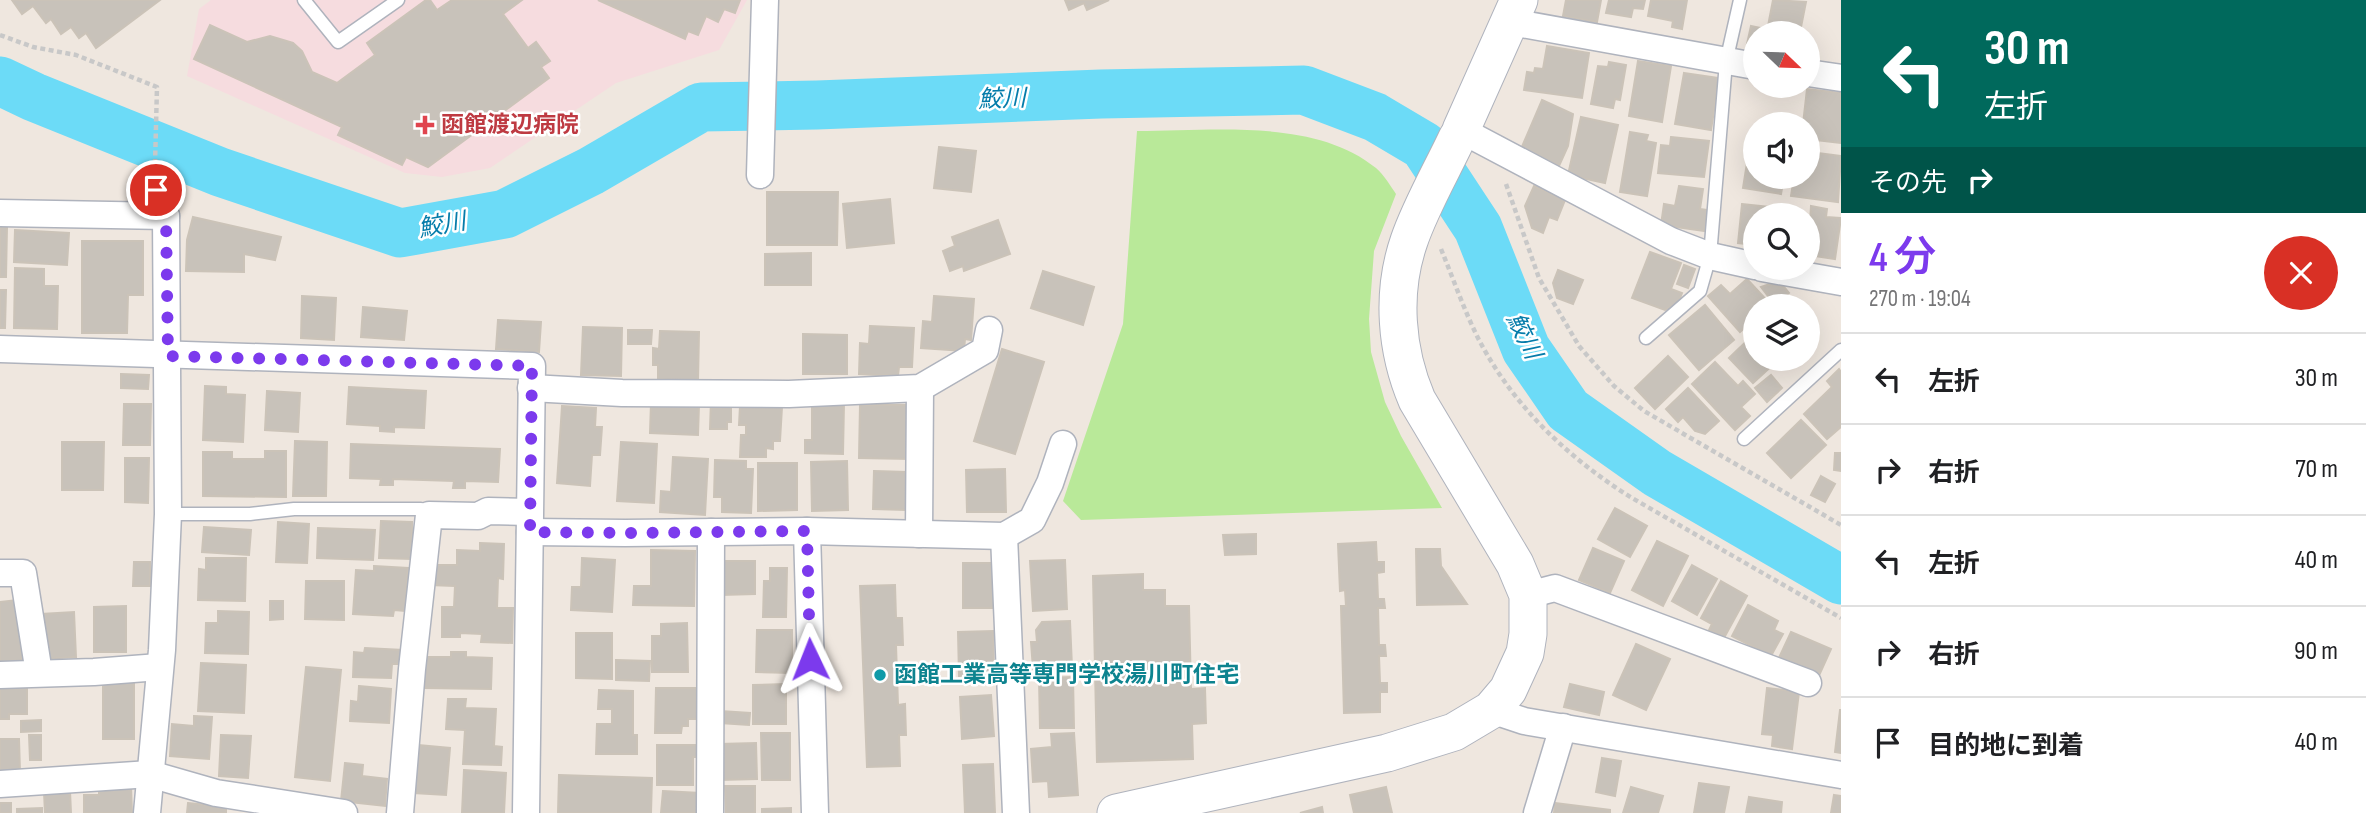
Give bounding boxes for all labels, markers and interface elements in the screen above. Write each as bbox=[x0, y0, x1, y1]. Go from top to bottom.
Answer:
text: 30 m bbox=[1984, 20, 2069, 79]
north arrow bbox=[1743, 21, 1820, 98]
map controls bbox=[1743, 21, 1820, 371]
icon: left bbox=[1869, 28, 1960, 119]
water label: 鮫川 bbox=[978, 84, 1029, 114]
text: 左折 bbox=[1984, 88, 2048, 127]
place label: 函館渡辺病院 bbox=[441, 111, 579, 139]
button: sound bbox=[1743, 112, 1820, 189]
marker: 函館渡辺病院 bbox=[415, 115, 435, 135]
pin bbox=[126, 160, 186, 220]
icon: right bbox=[1961, 161, 1999, 199]
text: その先 bbox=[1869, 168, 1947, 199]
icon: arrive bbox=[137, 171, 175, 209]
button: search bbox=[1743, 203, 1820, 280]
water label: 鮫川 bbox=[416, 206, 471, 243]
text: 4 分 bbox=[1869, 233, 1936, 284]
button: close bbox=[2264, 236, 2338, 310]
text: 270 m · 19:04 bbox=[1869, 285, 1971, 313]
button: layers bbox=[1743, 294, 1820, 371]
water label: 鮫川 bbox=[1500, 308, 1549, 367]
icon: left bbox=[1869, 360, 1907, 398]
text: 30 m bbox=[2295, 363, 2338, 394]
text: 左折 bbox=[1928, 367, 1980, 398]
icon: right bbox=[1869, 451, 1907, 489]
text: 70 m bbox=[2295, 454, 2338, 485]
text: 右折 bbox=[1928, 458, 1980, 489]
icon: left bbox=[1869, 542, 1907, 580]
text: 40 m bbox=[2295, 545, 2338, 576]
text: 左折 bbox=[1928, 549, 1980, 580]
position arrow bbox=[773, 622, 847, 696]
icon: right bbox=[1869, 633, 1907, 671]
text: 90 m bbox=[2294, 636, 2338, 667]
text: 右折 bbox=[1928, 640, 1980, 671]
place label: 函館工業高等専門学校湯川町住宅 bbox=[894, 661, 1239, 689]
marker: 函館工業高等専門学校湯川町住宅 bbox=[872, 667, 888, 683]
icon: arrive bbox=[1869, 724, 1907, 762]
text: 40 m bbox=[2295, 727, 2338, 758]
text: 目的地に到着 bbox=[1928, 731, 2084, 762]

